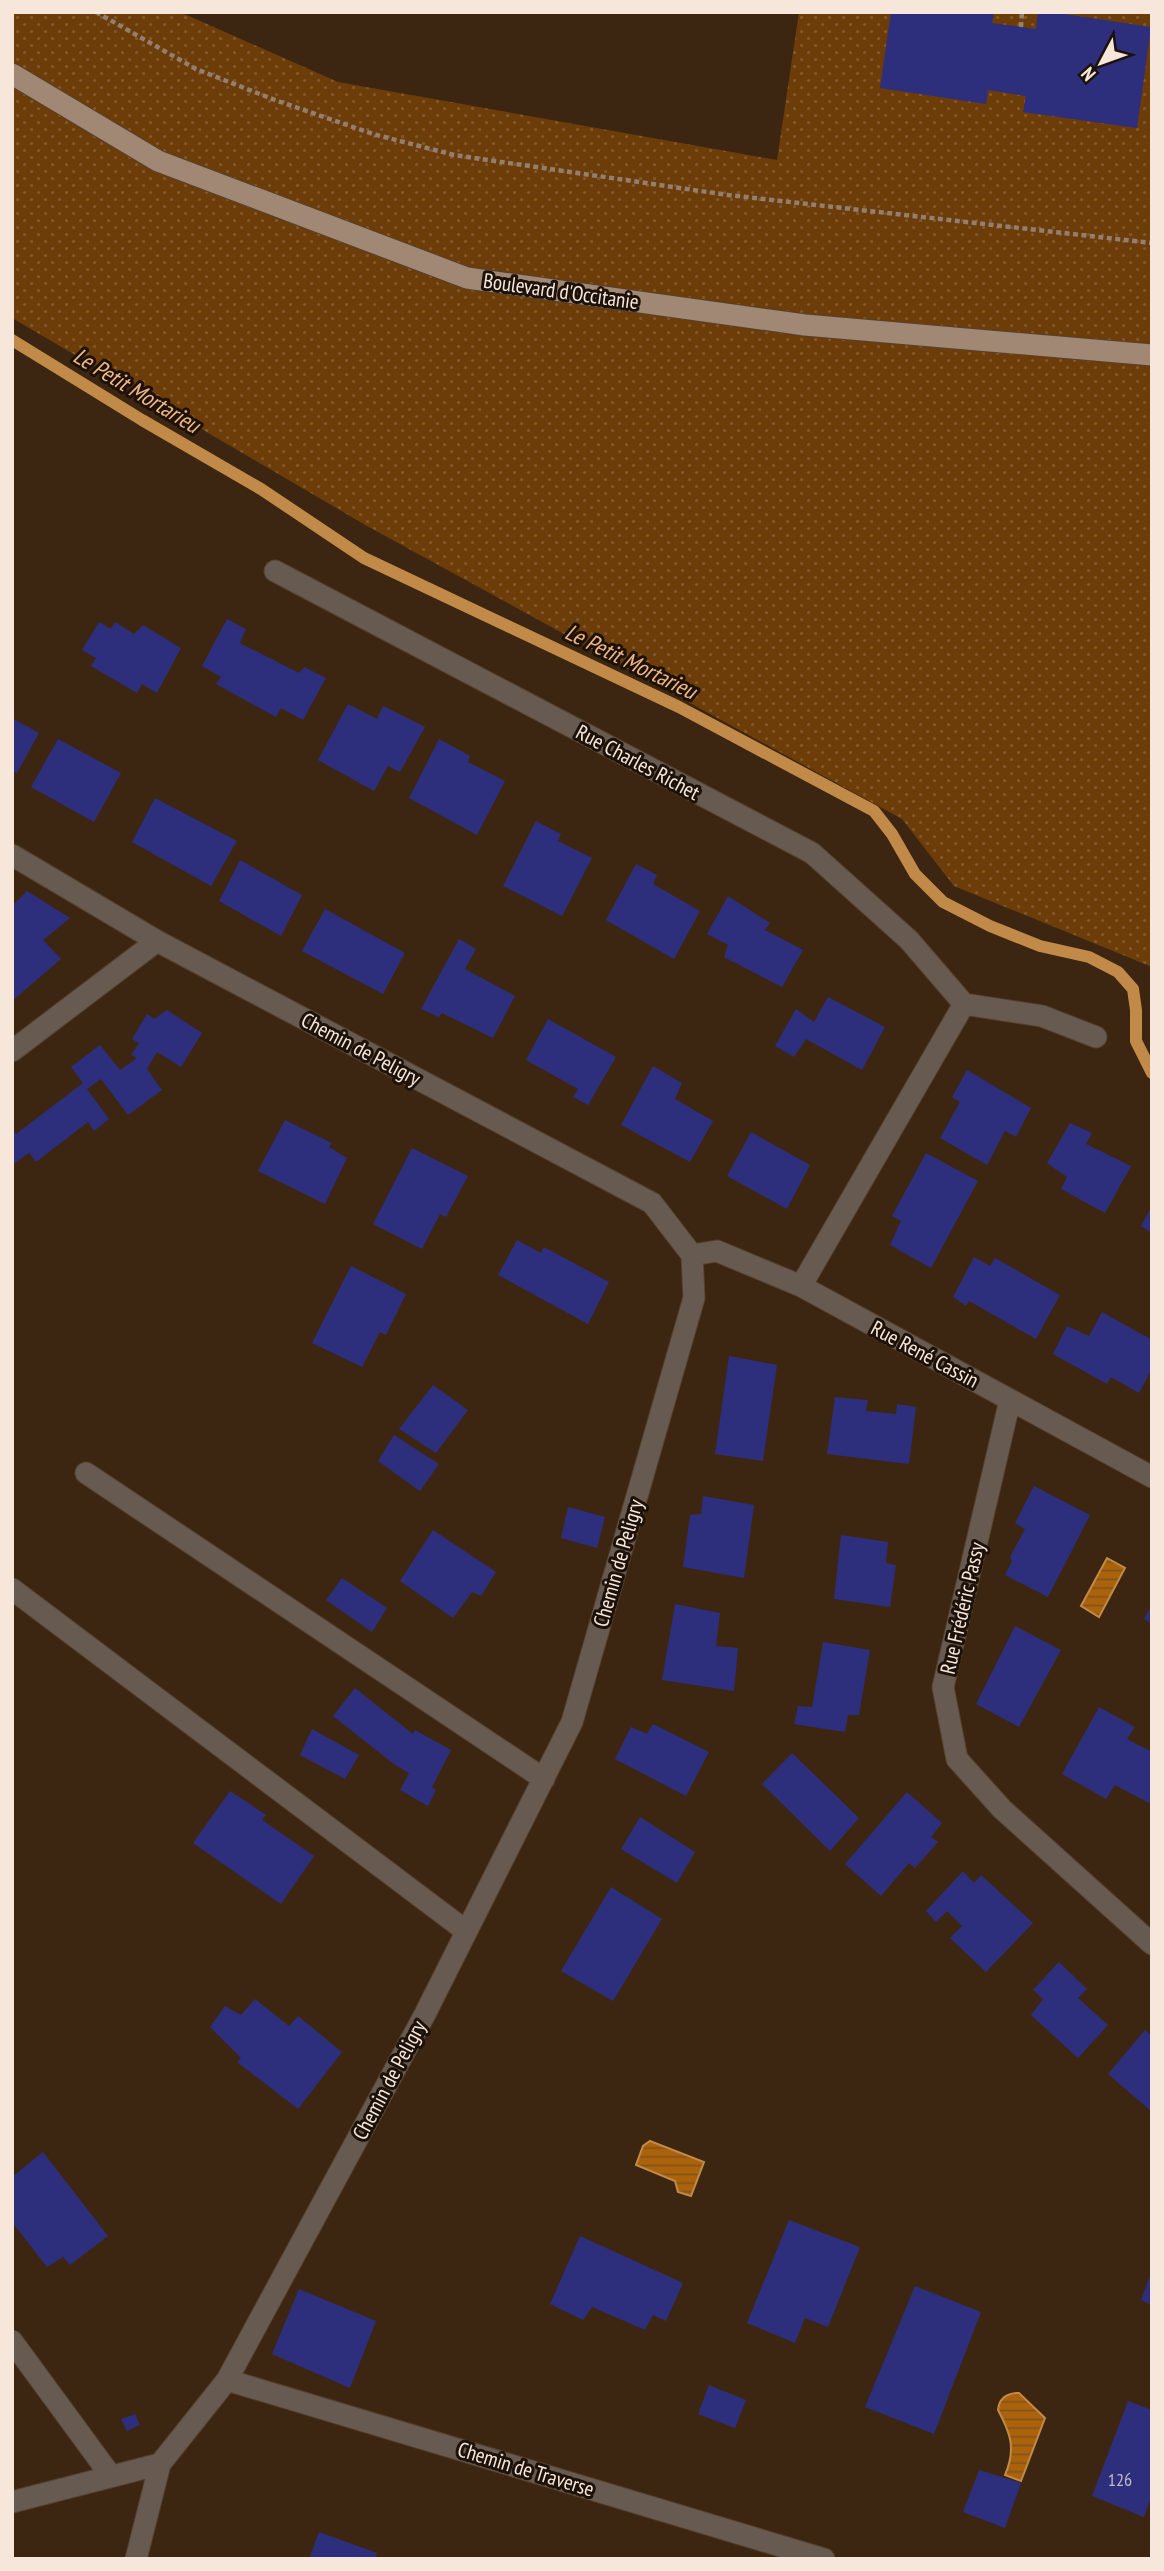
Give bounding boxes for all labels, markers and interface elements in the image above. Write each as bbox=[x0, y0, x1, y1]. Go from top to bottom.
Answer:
north arrow bbox=[1066, 28, 1136, 98]
text: N bbox=[1076, 62, 1101, 86]
street label: Boulevard d'Occitanie bbox=[482, 267, 640, 315]
water label: Le Petit Mortarieu bbox=[69, 341, 207, 440]
water label: Le Petit Mortarieu bbox=[561, 617, 703, 706]
street label: Rue Charles Richet bbox=[572, 718, 705, 806]
street label: Chemin de Peligry bbox=[297, 1006, 425, 1092]
street label: Rue René Cassin bbox=[866, 1314, 984, 1394]
street label: Chemin de Peligry bbox=[587, 1496, 649, 1630]
street label: Rue Frédéric Passy bbox=[934, 1539, 990, 1677]
street label: Chemin de Peligry bbox=[346, 2016, 432, 2144]
street label: Chemin de Traverse bbox=[455, 2435, 597, 2503]
house number: 126 bbox=[1108, 2468, 1132, 2491]

